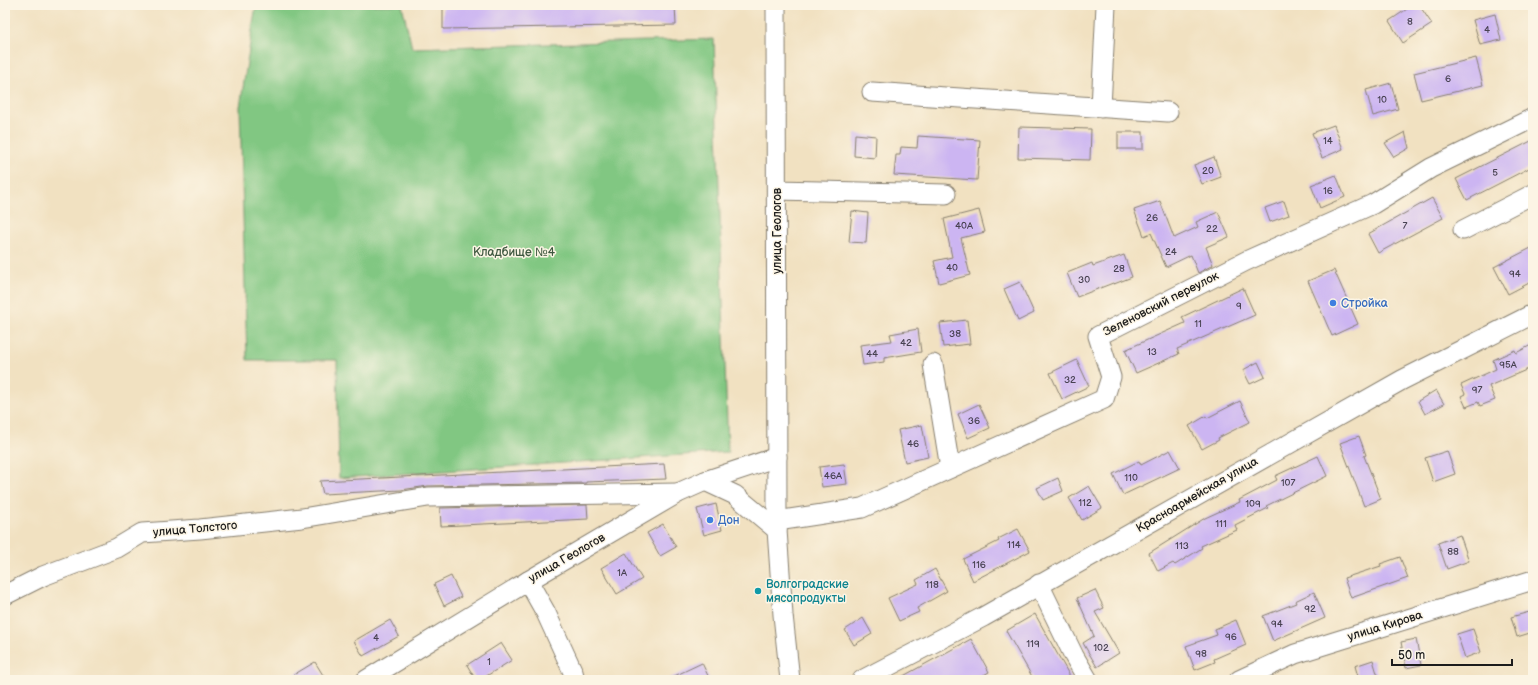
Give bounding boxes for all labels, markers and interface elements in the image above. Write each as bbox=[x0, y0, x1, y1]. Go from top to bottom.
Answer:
house number: 8 bbox=[1407, 16, 1413, 28]
house number: 4 bbox=[1484, 24, 1490, 36]
house number: 6 bbox=[1445, 73, 1451, 85]
house number: 10 bbox=[1377, 94, 1387, 106]
house number: 14 bbox=[1323, 135, 1333, 147]
house number: 20 bbox=[1202, 165, 1214, 177]
house number: 5 bbox=[1492, 167, 1498, 179]
house number: 16 bbox=[1323, 185, 1333, 197]
street label: улица Геологов bbox=[770, 187, 785, 274]
house number: 26 bbox=[1146, 212, 1158, 224]
house number: 40А bbox=[955, 220, 974, 232]
house number: 7 bbox=[1403, 220, 1408, 232]
house number: 22 bbox=[1206, 223, 1218, 235]
park label: Кладбище №4 bbox=[473, 245, 556, 260]
house number: 24 bbox=[1165, 246, 1177, 258]
house number: 40 bbox=[946, 262, 958, 274]
house number: 28 bbox=[1113, 263, 1125, 275]
street label: Зеленовский переулок bbox=[1101, 268, 1222, 340]
house number: 94 bbox=[1509, 268, 1521, 280]
house number: 30 bbox=[1078, 274, 1090, 286]
place label: Стройка bbox=[1341, 296, 1388, 311]
marker: Стройка bbox=[1328, 298, 1338, 308]
house number: 9 bbox=[1236, 300, 1242, 312]
house number: 11 bbox=[1194, 318, 1202, 330]
house number: 38 bbox=[949, 328, 961, 340]
house number: 42 bbox=[900, 337, 912, 349]
house number: 13 bbox=[1147, 346, 1157, 358]
house number: 44 bbox=[866, 348, 878, 360]
house number: 95А bbox=[1499, 359, 1518, 371]
house number: 32 bbox=[1064, 374, 1076, 386]
house number: 97 bbox=[1472, 384, 1482, 396]
house number: 36 bbox=[968, 415, 980, 427]
house number: 46 bbox=[907, 438, 919, 450]
street label: Красноармейская улица bbox=[1133, 454, 1261, 536]
house number: 46А bbox=[824, 470, 843, 482]
house number: 110 bbox=[1124, 472, 1138, 484]
house number: 107 bbox=[1281, 477, 1295, 489]
house number: 112 bbox=[1078, 497, 1092, 509]
house number: 109 bbox=[1245, 498, 1261, 510]
place label: Дон bbox=[718, 513, 740, 528]
marker: Дон bbox=[705, 515, 715, 525]
street label: улица Толстого bbox=[152, 518, 238, 540]
house number: 111 bbox=[1215, 518, 1227, 530]
street label: улица Геологов bbox=[526, 530, 609, 586]
house number: 114 bbox=[1007, 539, 1021, 551]
house number: 113 bbox=[1175, 540, 1189, 552]
house number: 88 bbox=[1447, 546, 1459, 558]
house number: 116 bbox=[972, 559, 986, 571]
house number: 1А bbox=[617, 567, 628, 579]
place label: Волгоградские мясопродукты bbox=[766, 577, 849, 606]
house number: 118 bbox=[925, 579, 939, 591]
marker: Волгоградские мясопродукты bbox=[753, 586, 763, 596]
house number: 92 bbox=[1304, 603, 1316, 615]
street label: улица Кирова bbox=[1346, 608, 1424, 644]
house number: 94 bbox=[1271, 618, 1283, 630]
house number: 96 bbox=[1225, 631, 1237, 643]
house number: 4 bbox=[373, 632, 379, 644]
house number: 119 bbox=[1026, 638, 1040, 650]
scale bar bbox=[1392, 641, 1512, 667]
house number: 102 bbox=[1093, 642, 1109, 654]
house number: 98 bbox=[1195, 648, 1207, 660]
text: 50 m bbox=[1398, 648, 1425, 663]
house number: 1 bbox=[487, 656, 491, 668]

